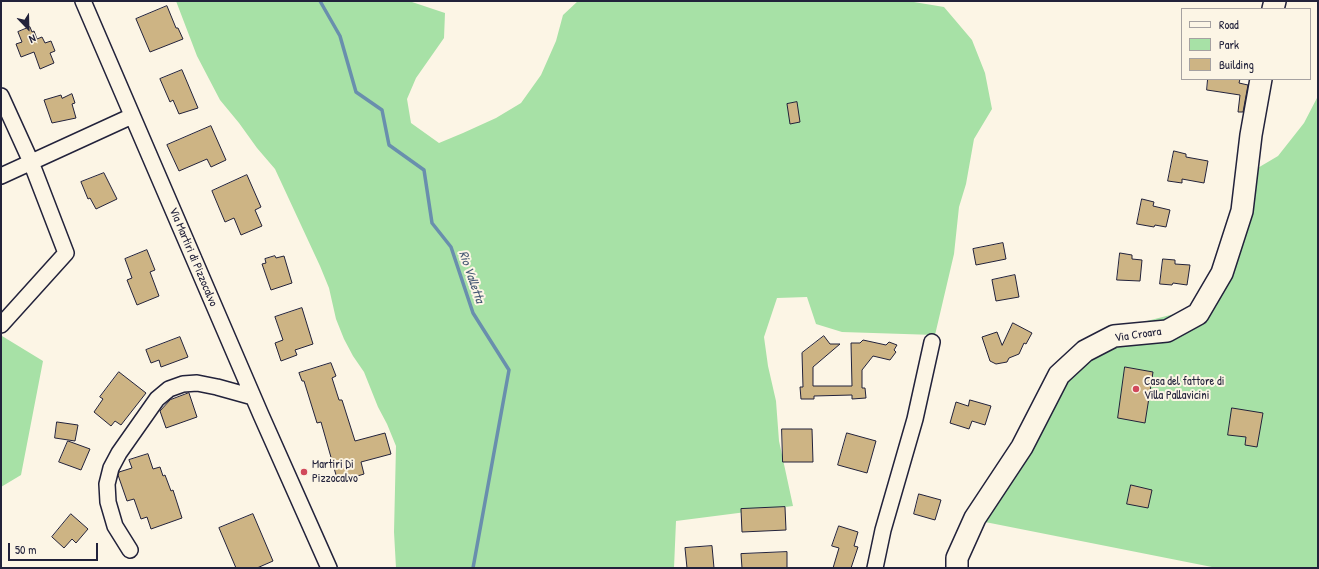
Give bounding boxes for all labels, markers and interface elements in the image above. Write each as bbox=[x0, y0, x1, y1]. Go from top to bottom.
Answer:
north arrow bbox=[8, 8, 48, 48]
legend bbox=[1181, 8, 1311, 80]
text: Road bbox=[1219, 16, 1239, 33]
text: N bbox=[27, 31, 38, 47]
text: Park bbox=[1219, 36, 1239, 53]
text: Building bbox=[1219, 56, 1254, 73]
street label: Via Martiri di Pizzocalvo bbox=[166, 205, 220, 309]
water label: Rio Valletta bbox=[455, 249, 487, 305]
street label: Via Croara bbox=[1114, 325, 1162, 345]
place label: Casa del fattore di Villa Pallavicini bbox=[1144, 375, 1224, 403]
marker: Casa del fattore di Villa Pallavicini bbox=[1131, 384, 1141, 394]
place label: Martiri Di Pizzocalvo bbox=[312, 458, 358, 486]
marker: Martiri Di Pizzocalvo bbox=[299, 467, 309, 477]
scale bar bbox=[10, 535, 100, 561]
text: 50 m bbox=[15, 541, 36, 558]

